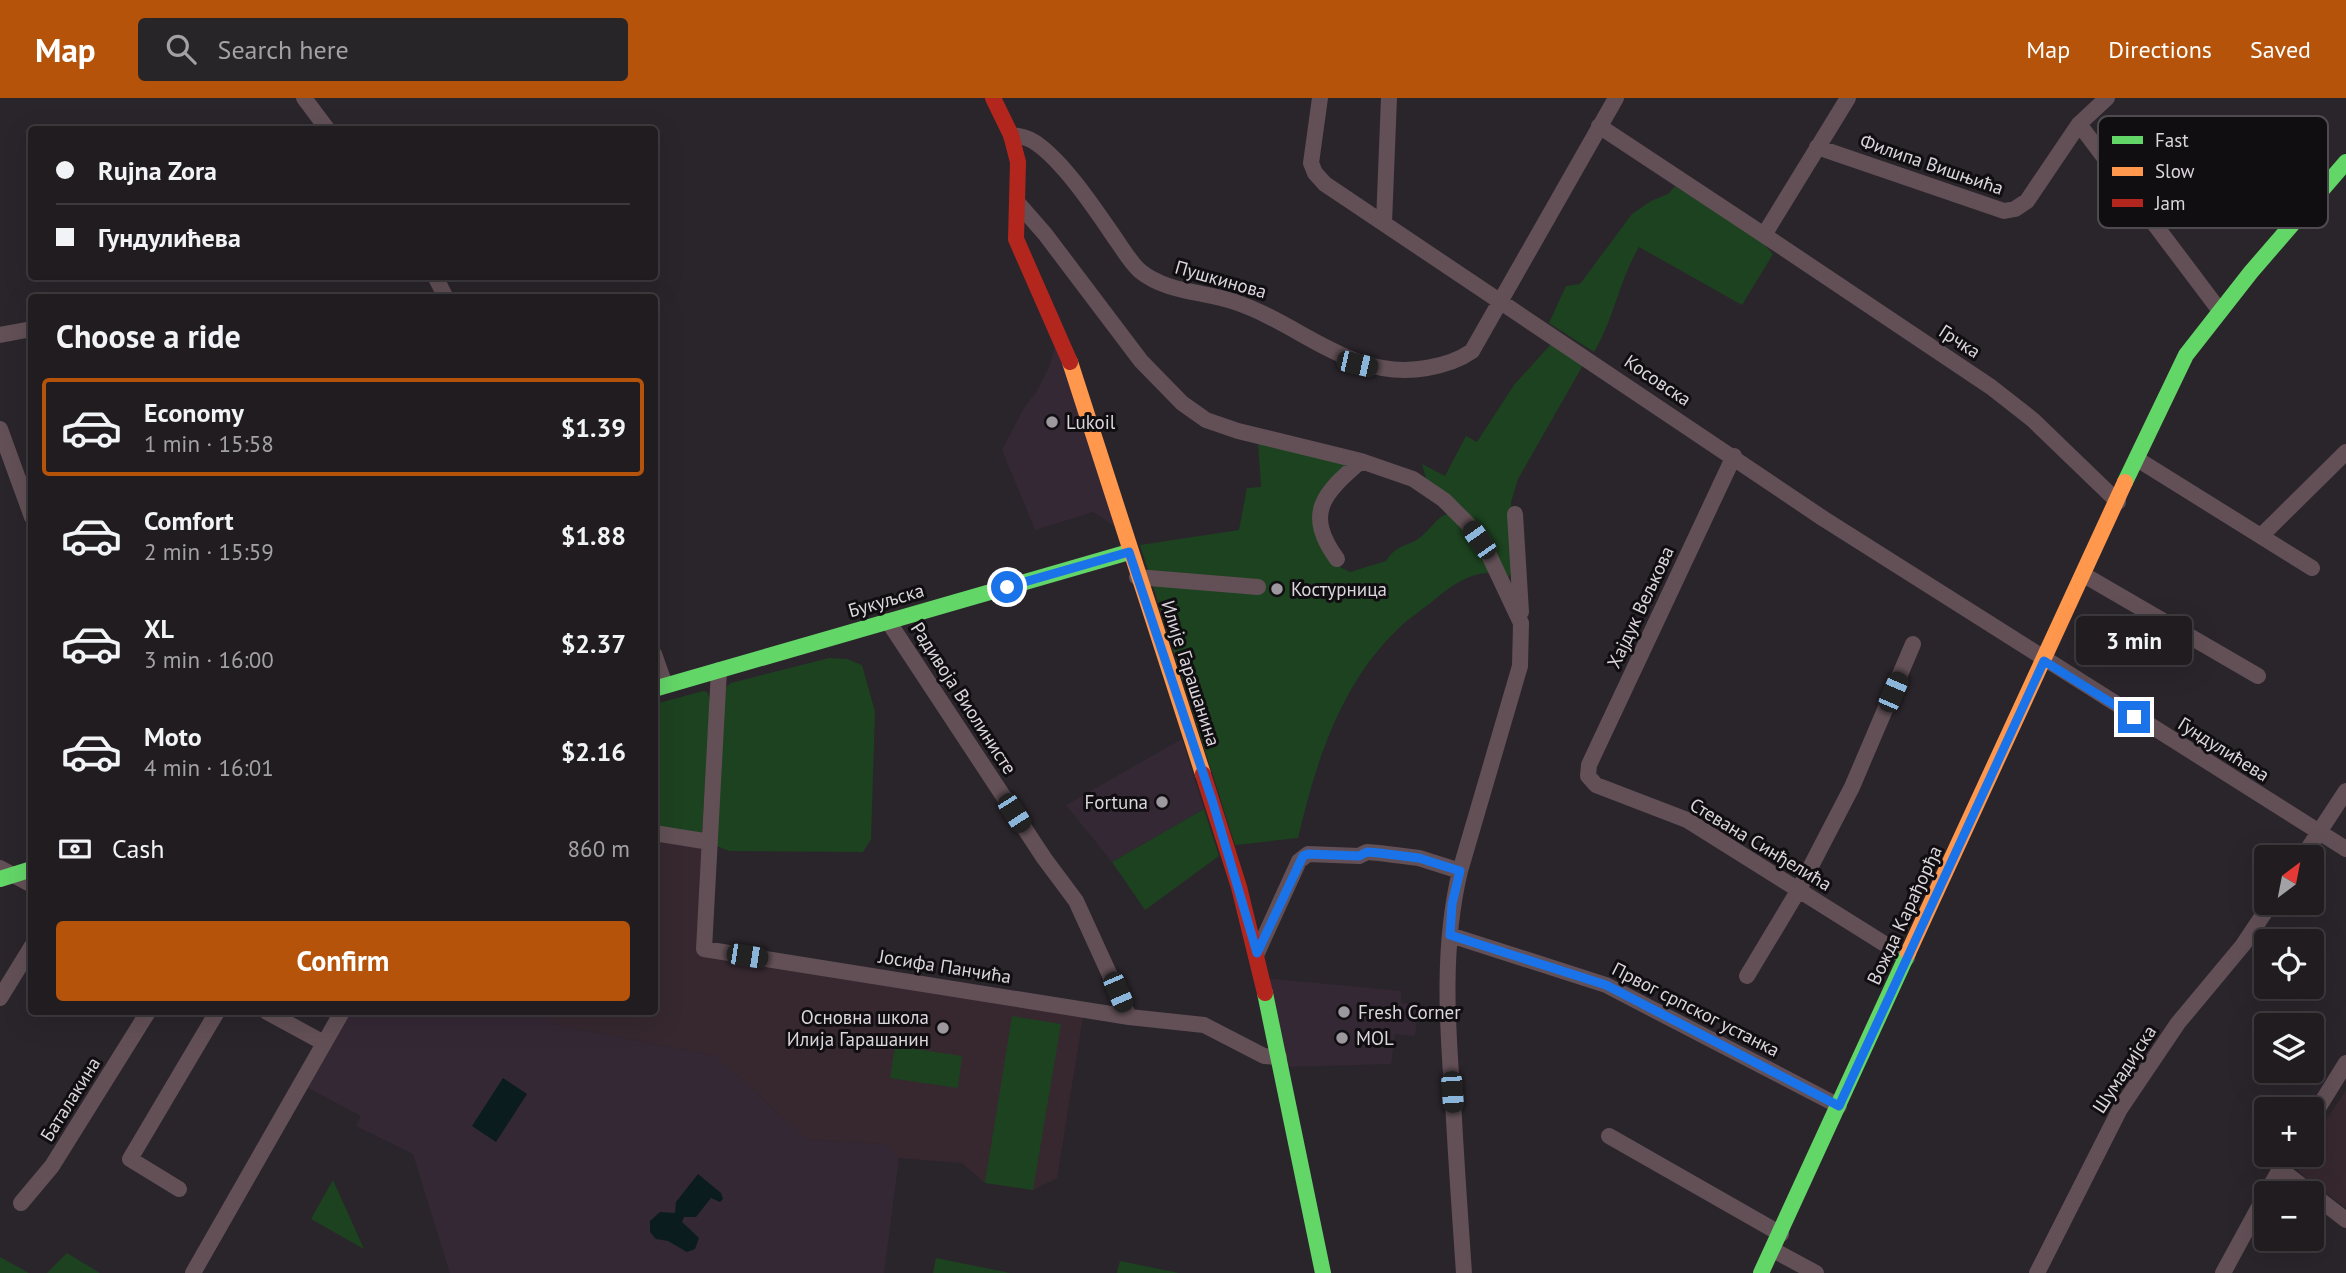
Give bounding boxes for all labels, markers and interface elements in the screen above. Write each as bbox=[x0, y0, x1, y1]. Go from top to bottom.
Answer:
search box bbox=[138, 18, 628, 81]
text: Map bbox=[35, 28, 96, 71]
icon: search bbox=[162, 30, 200, 68]
text: Search here bbox=[218, 33, 349, 66]
text: Map bbox=[2026, 34, 2070, 65]
text: Directions bbox=[2108, 34, 2212, 65]
text: Saved bbox=[2250, 34, 2311, 65]
legend bbox=[2098, 116, 2328, 228]
street label: Филипа Вишњића bbox=[1857, 128, 2007, 200]
text: Fast bbox=[2155, 128, 2189, 152]
text: Rujna Zora bbox=[98, 154, 217, 187]
text: Slow bbox=[2155, 159, 2195, 183]
text: Jam bbox=[2154, 191, 2185, 215]
text: Гундулићева bbox=[98, 221, 241, 254]
street label: Пушкинова bbox=[1172, 254, 1270, 304]
text: Choose a ride bbox=[56, 315, 241, 357]
street label: Грчка bbox=[1935, 319, 1985, 363]
car bbox=[1335, 349, 1380, 379]
street label: Косовска bbox=[1620, 349, 1696, 411]
icon: car bbox=[60, 396, 123, 459]
text: Economy bbox=[144, 396, 244, 429]
place label: Lukoil bbox=[1066, 410, 1116, 434]
text: $1.39 bbox=[561, 411, 626, 444]
marker: Lukoil bbox=[1044, 414, 1060, 430]
text: 1 min · 15:58 bbox=[144, 429, 274, 458]
icon: car bbox=[60, 504, 123, 567]
text: Comfort bbox=[144, 504, 234, 537]
car bbox=[1459, 517, 1500, 563]
text: $1.88 bbox=[561, 519, 626, 552]
text: 2 min · 15:59 bbox=[144, 537, 274, 566]
street label: Хајдук Вељкова bbox=[1601, 542, 1679, 672]
route start bbox=[991, 571, 1023, 603]
place label: Костурница bbox=[1291, 577, 1387, 601]
street label: Букуљска bbox=[845, 578, 927, 622]
marker: Костурница bbox=[1269, 581, 1285, 597]
street label: Илије Гарашанина bbox=[1156, 597, 1226, 749]
icon: car bbox=[60, 612, 123, 675]
text: XL bbox=[144, 612, 174, 645]
callout: 3 min bbox=[2076, 616, 2192, 664]
street label: Радивоја Виолинисте bbox=[906, 617, 1022, 779]
text: 3 min bbox=[2106, 626, 2162, 655]
text: $2.37 bbox=[561, 627, 626, 660]
text: 3 min · 16:00 bbox=[144, 645, 274, 674]
car bbox=[1876, 669, 1911, 715]
route end bbox=[2118, 701, 2150, 733]
street label: Гундулићева bbox=[2174, 711, 2274, 787]
icon: car bbox=[60, 720, 123, 783]
text: Moto bbox=[144, 720, 202, 753]
text: $2.16 bbox=[561, 735, 626, 768]
text: 4 min · 16:01 bbox=[144, 753, 274, 782]
car bbox=[994, 790, 1035, 836]
place label: Fortuna bbox=[1084, 790, 1148, 814]
street label: Стевана Синђелића bbox=[1686, 792, 1836, 896]
marker: Fortuna bbox=[1154, 794, 1170, 810]
icon: cash bbox=[56, 830, 94, 868]
text: Cash bbox=[112, 832, 164, 865]
text: 860 m bbox=[568, 834, 630, 863]
street label: Вожда Карађорђа bbox=[1861, 842, 1947, 988]
north arrow bbox=[2254, 845, 2324, 915]
map controls bbox=[2254, 845, 2324, 1251]
button: Confirm bbox=[56, 921, 630, 1001]
button: locate bbox=[2254, 929, 2324, 999]
car bbox=[725, 942, 770, 970]
street label: Јосифа Панчића bbox=[876, 944, 1013, 988]
street label: Првог српског устанка bbox=[1608, 956, 1784, 1062]
car bbox=[1101, 969, 1136, 1015]
place label: Fresh Corner bbox=[1358, 1000, 1461, 1024]
marker: Fresh Corner bbox=[1336, 1004, 1352, 1020]
place label: Основна школа Илија Гарашанин bbox=[787, 1005, 929, 1051]
button: layers bbox=[2254, 1013, 2324, 1083]
marker: Основна школа Илија Гарашанин bbox=[935, 1020, 951, 1036]
street label: Шумадијска bbox=[2087, 1021, 2161, 1117]
place label: MOL bbox=[1356, 1026, 1394, 1050]
marker: MOL bbox=[1334, 1030, 1350, 1046]
street label: Баталакина bbox=[35, 1052, 105, 1146]
car bbox=[1441, 1070, 1464, 1114]
button: + bbox=[2254, 1097, 2324, 1167]
button: − bbox=[2254, 1181, 2324, 1251]

